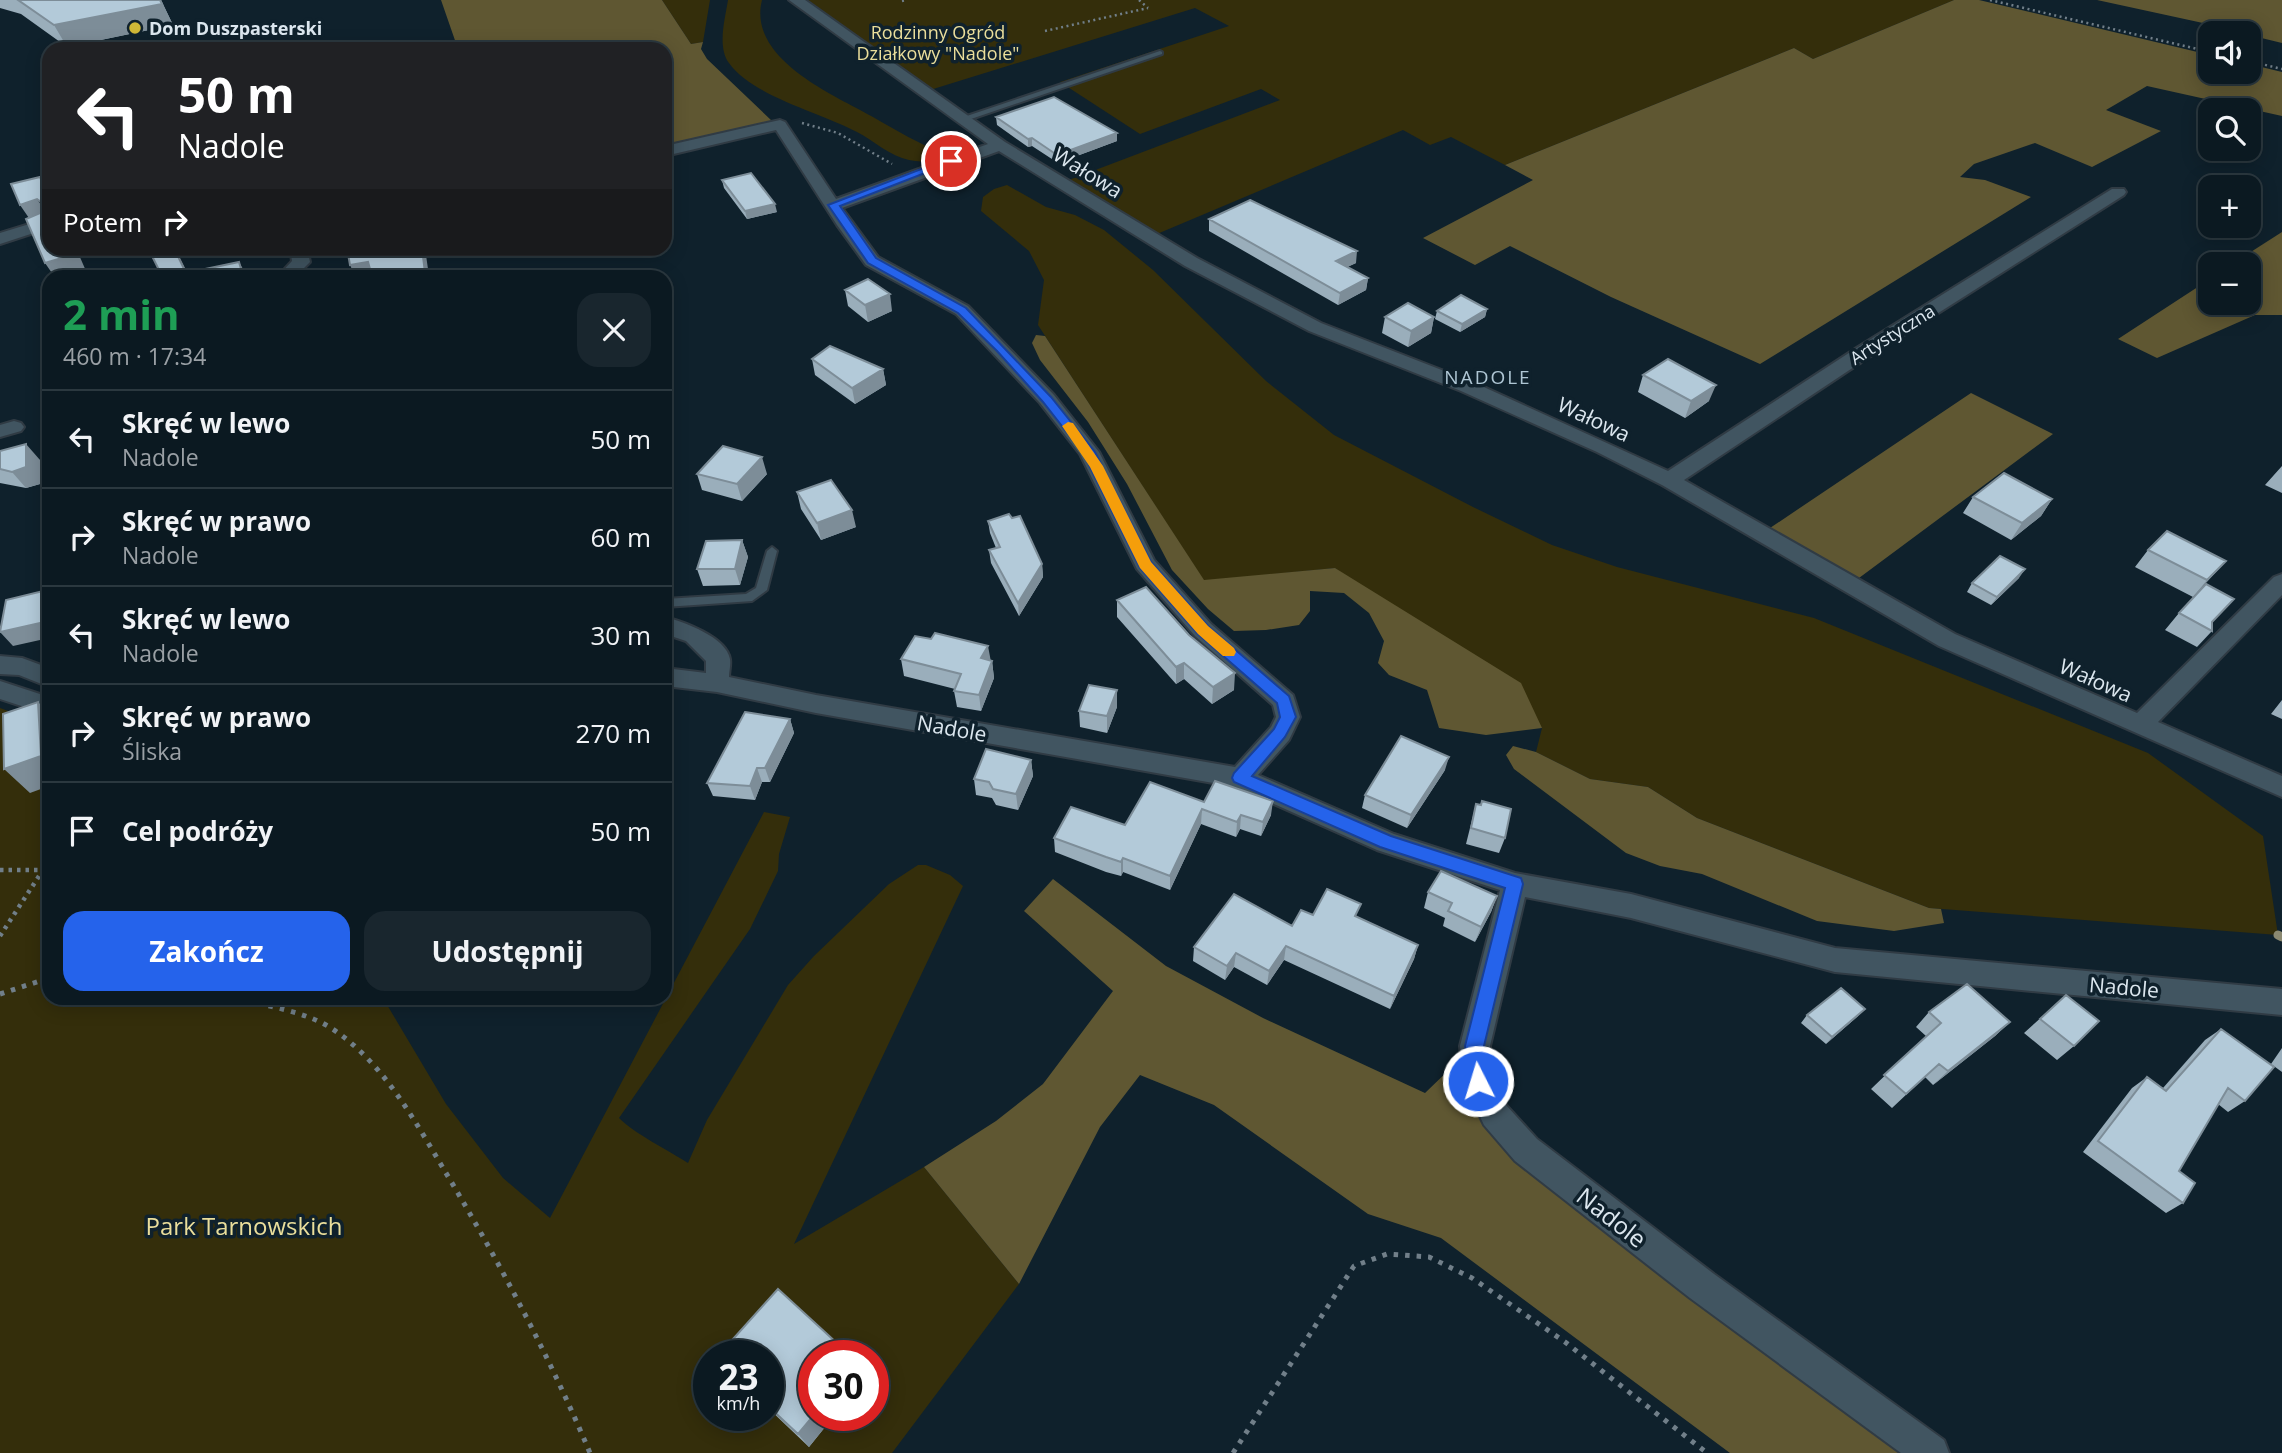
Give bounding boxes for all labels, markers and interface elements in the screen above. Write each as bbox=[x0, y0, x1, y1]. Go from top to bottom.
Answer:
place label: Dom Duszpasterski bbox=[149, 16, 322, 40]
marker: Dom Duszpasterski bbox=[127, 20, 143, 36]
park label: Rodzinny Ogród Działkowy "Nadole" bbox=[857, 20, 1019, 65]
map controls bbox=[2198, 21, 2261, 315]
button: sound bbox=[2198, 21, 2261, 84]
text: 50 m bbox=[178, 61, 295, 127]
icon: left bbox=[63, 70, 154, 161]
button: search bbox=[2198, 98, 2261, 161]
text: Nadole bbox=[178, 124, 285, 167]
pin bbox=[921, 131, 981, 191]
street label: Wałowa bbox=[1048, 140, 1128, 204]
icon: arrive bbox=[932, 142, 970, 180]
button: + bbox=[2198, 175, 2261, 238]
icon: right bbox=[156, 203, 194, 241]
text: Potem bbox=[63, 204, 142, 240]
button: − bbox=[2198, 252, 2261, 315]
text: 2 min bbox=[63, 285, 180, 342]
button: close bbox=[577, 293, 651, 367]
street label: Artystyczna bbox=[1845, 298, 1939, 370]
text: 460 m · 17:34 bbox=[63, 340, 206, 372]
district label: NADOLE bbox=[1444, 364, 1532, 390]
street label: Wałowa bbox=[1553, 390, 1635, 448]
text: Skręć w lewo bbox=[122, 405, 290, 441]
icon: left bbox=[63, 420, 101, 458]
text: 50 m bbox=[590, 421, 651, 457]
text: Nadole bbox=[122, 441, 199, 473]
text: Skręć w prawo bbox=[122, 503, 311, 539]
icon: right bbox=[63, 518, 101, 556]
text: 60 m bbox=[590, 519, 651, 555]
text: Nadole bbox=[122, 539, 199, 571]
text: Skręć w lewo bbox=[122, 601, 290, 637]
icon: left bbox=[63, 616, 101, 654]
text: 30 m bbox=[590, 617, 651, 653]
text: Nadole bbox=[122, 637, 199, 669]
street label: Wałowa bbox=[2055, 652, 2137, 708]
text: Skręć w prawo bbox=[122, 699, 311, 735]
street label: Nadole bbox=[915, 708, 989, 748]
icon: right bbox=[63, 714, 101, 752]
text: 270 m bbox=[576, 715, 651, 751]
text: Śliska bbox=[122, 735, 182, 767]
icon: arrive bbox=[63, 812, 101, 850]
text: Cel podróży bbox=[122, 813, 273, 849]
text: 50 m bbox=[590, 813, 651, 849]
button: Zakończ bbox=[63, 911, 350, 991]
button: Udostępnij bbox=[364, 911, 651, 991]
street label: Nadole bbox=[2088, 970, 2160, 1004]
position arrow bbox=[1441, 1044, 1515, 1118]
street label: Nadole bbox=[1570, 1179, 1654, 1255]
park label: Park Tarnowskich bbox=[146, 1209, 342, 1242]
speed limit sign: 30 bbox=[798, 1340, 889, 1431]
text: 23 bbox=[718, 1353, 759, 1400]
text: km/h bbox=[717, 1391, 760, 1415]

